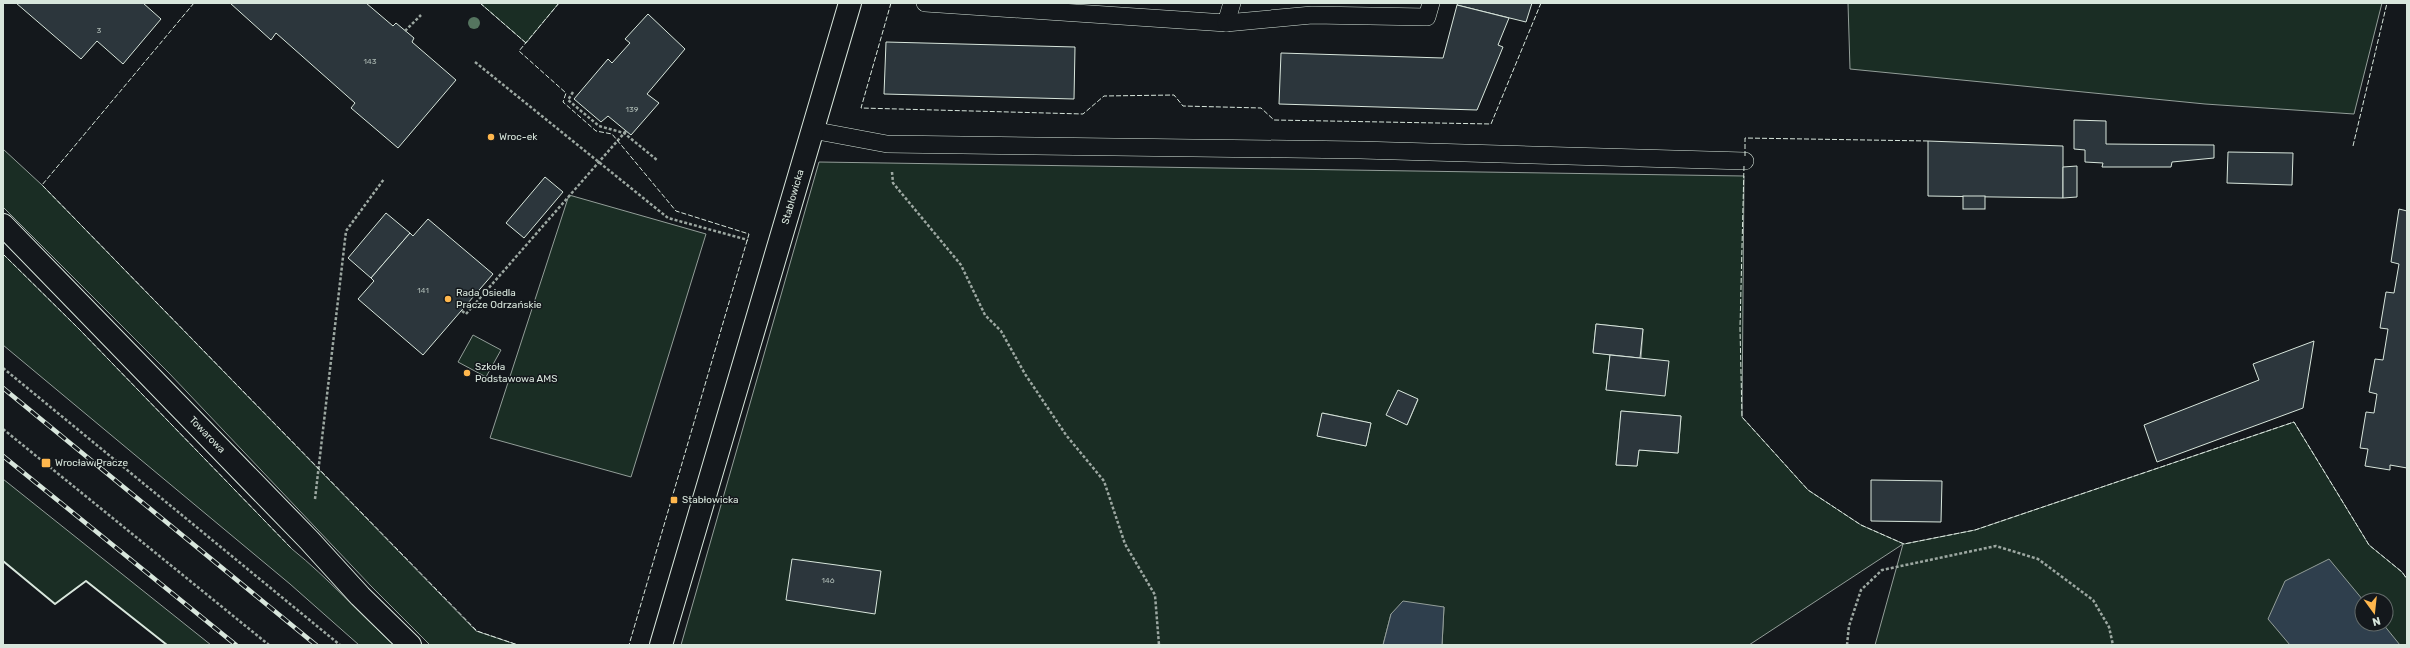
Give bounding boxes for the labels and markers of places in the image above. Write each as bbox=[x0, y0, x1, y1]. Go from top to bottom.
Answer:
place label: Wroc-ek bbox=[499, 131, 538, 143]
marker: Wroc-ek bbox=[486, 132, 496, 142]
place label: Rada Osiedla Pracze Odrzańskie bbox=[456, 287, 542, 311]
marker: Rada Osiedla Pracze Odrzańskie bbox=[443, 294, 453, 304]
place label: Szkoła Podstawowa AMS bbox=[475, 361, 557, 385]
marker: Szkoła Podstawowa AMS bbox=[462, 368, 472, 378]
marker: Wrocław Pracze bbox=[40, 457, 52, 469]
place label: Wrocław Pracze bbox=[55, 457, 129, 469]
place label: Stabłowicka bbox=[682, 494, 739, 506]
marker: Stabłowicka bbox=[669, 495, 679, 505]

